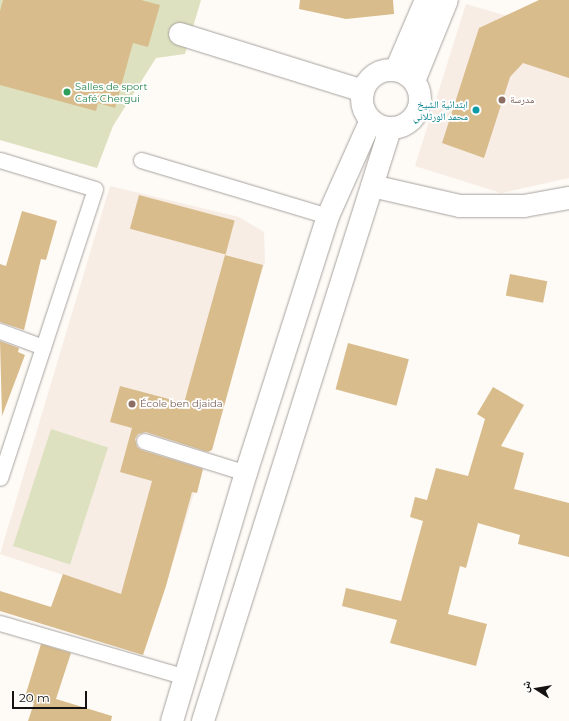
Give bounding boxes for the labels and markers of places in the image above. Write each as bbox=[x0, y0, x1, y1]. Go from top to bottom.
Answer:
place label: Salles de sport Café Chergui bbox=[75, 80, 148, 104]
marker: Salles de sport Café Chergui bbox=[62, 87, 72, 97]
place label: مدرسة bbox=[510, 94, 534, 106]
marker: مدرسة bbox=[497, 95, 507, 105]
place label: ابتدائية الشيخ محمد الورثلاني bbox=[413, 98, 468, 122]
marker: ابتدائية الشيخ محمد الورثلاني bbox=[471, 105, 481, 115]
place label: École ben djaida bbox=[140, 398, 223, 410]
marker: École ben djaida bbox=[127, 399, 137, 409]

